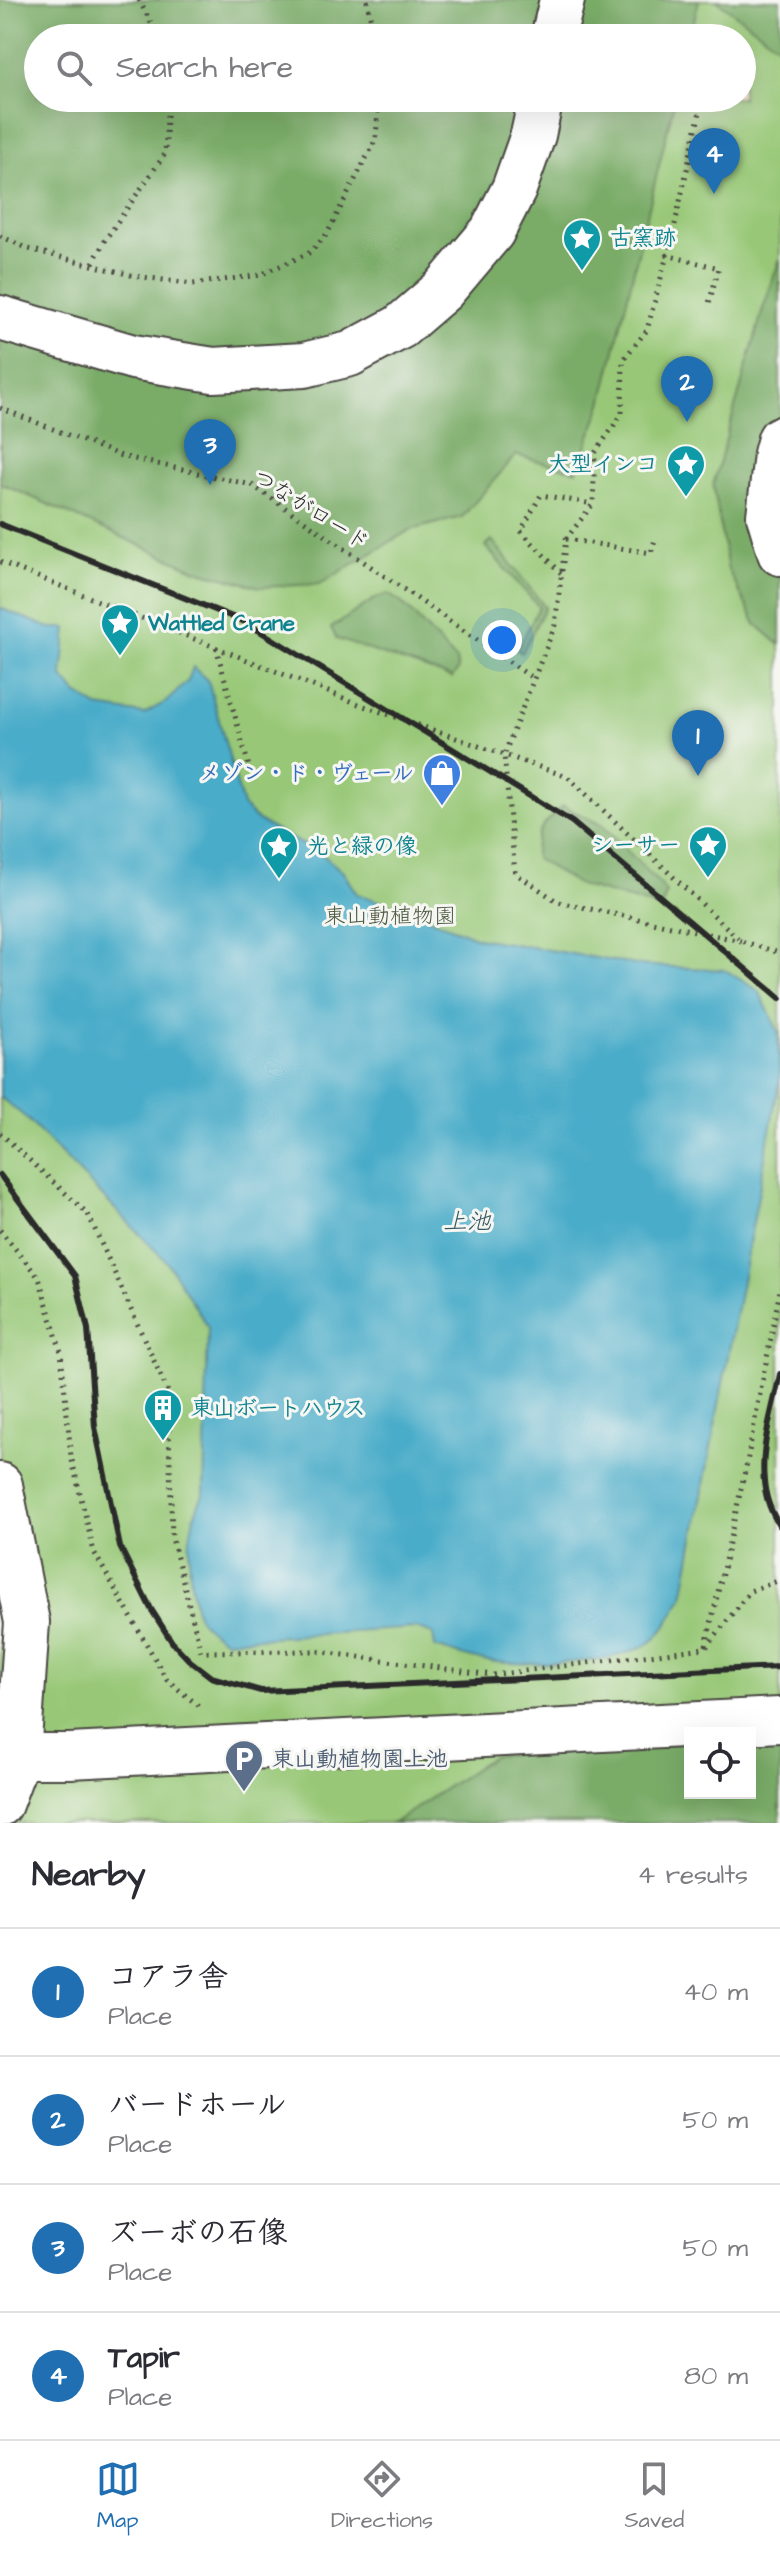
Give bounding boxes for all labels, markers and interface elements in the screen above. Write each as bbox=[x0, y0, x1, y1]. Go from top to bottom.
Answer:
search box bbox=[24, 24, 756, 112]
icon: search bbox=[52, 46, 96, 90]
text: Search here bbox=[116, 47, 293, 89]
pin: 4 bbox=[688, 128, 740, 194]
place icon: 古窯跡 bbox=[561, 217, 603, 272]
place label: 古窯跡 bbox=[610, 223, 676, 254]
pin: 2 bbox=[661, 356, 713, 422]
pin: 3 bbox=[184, 419, 236, 485]
place icon: 大型インコ bbox=[665, 443, 707, 498]
place label: 大型インコ bbox=[548, 449, 658, 480]
street label: つながロード bbox=[247, 462, 375, 558]
place icon: Wattled Crane bbox=[99, 602, 141, 657]
place label: Wattled Crane bbox=[147, 608, 295, 639]
your location bbox=[482, 620, 522, 660]
pin: 1 bbox=[672, 710, 724, 776]
shop icon: メゾン・ド・ヴェール bbox=[421, 752, 463, 807]
place label: メゾン・ド・ヴェール bbox=[199, 758, 414, 789]
place icon: シーサー bbox=[687, 824, 729, 879]
place icon: 光と緑の像 bbox=[258, 825, 300, 880]
place label: シーサー bbox=[591, 830, 680, 861]
place label: 光と緑の像 bbox=[307, 831, 417, 862]
park label: 東山動植物園 bbox=[324, 901, 456, 932]
water label: 上池 bbox=[443, 1205, 492, 1239]
building icon: 東山ボートハウス bbox=[142, 1387, 184, 1442]
place label: 東山ボートハウス bbox=[191, 1393, 366, 1424]
map controls bbox=[684, 1727, 756, 1799]
button: locate bbox=[684, 1727, 756, 1799]
parking icon: 東山動植物園上池 bbox=[223, 1738, 265, 1793]
place label: 東山動植物園上池 bbox=[272, 1744, 448, 1775]
text: Nearby bbox=[32, 1851, 146, 1899]
text: 4 results bbox=[638, 1857, 748, 1893]
text: コアラ舎 bbox=[108, 1956, 228, 1998]
text: 1 bbox=[56, 1974, 60, 2010]
text: 40 m bbox=[683, 1974, 748, 2010]
text: Place bbox=[108, 1998, 172, 2034]
text: バードホール bbox=[108, 2084, 287, 2126]
text: 2 bbox=[51, 2102, 65, 2138]
text: 50 m bbox=[683, 2102, 748, 2138]
text: Place bbox=[108, 2126, 172, 2162]
text: ズーボの石像 bbox=[108, 2212, 287, 2254]
text: 3 bbox=[51, 2230, 65, 2266]
text: 50 m bbox=[683, 2230, 748, 2266]
text: Place bbox=[108, 2254, 172, 2290]
text: Tapir bbox=[108, 2337, 180, 2379]
text: 4 bbox=[49, 2358, 67, 2394]
text: 80 m bbox=[684, 2358, 748, 2394]
text: Place bbox=[108, 2379, 172, 2415]
tab: Map bbox=[96, 2457, 140, 2536]
tab: Directions bbox=[331, 2457, 433, 2536]
tab: Saved bbox=[624, 2457, 684, 2536]

